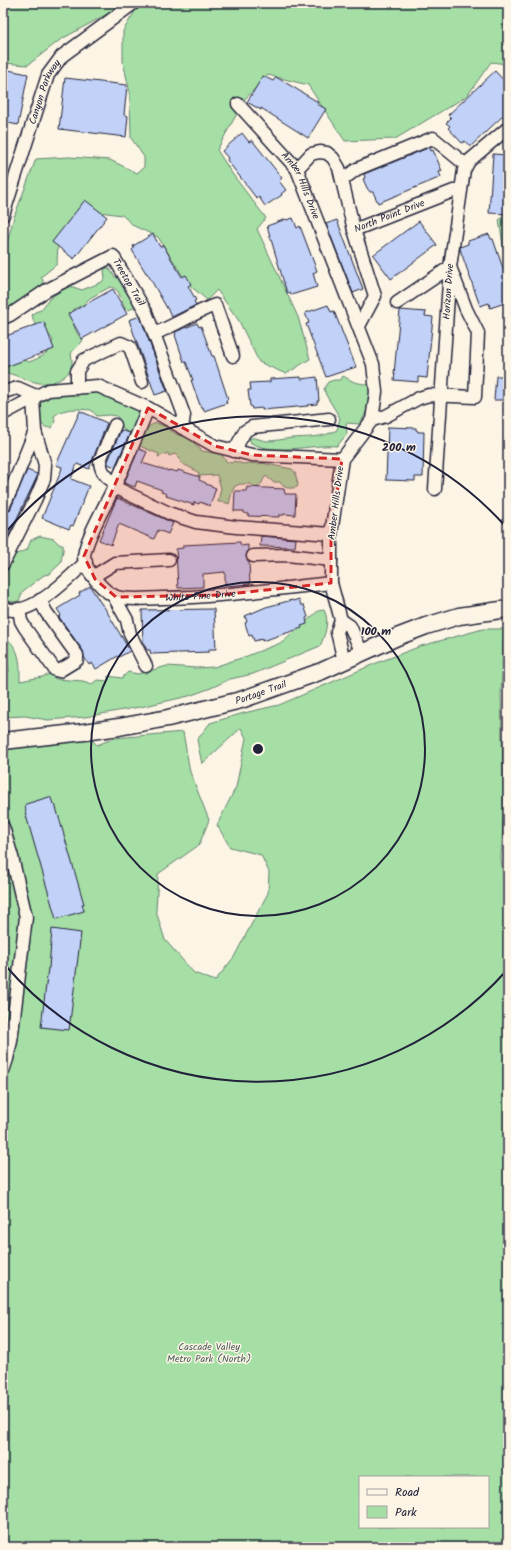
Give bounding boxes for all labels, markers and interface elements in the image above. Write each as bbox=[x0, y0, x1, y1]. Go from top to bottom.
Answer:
street label: Canyon Parkway bbox=[25, 56, 65, 126]
street label: Amber Hills Drive bbox=[277, 148, 324, 222]
street label: North Point Drive bbox=[352, 195, 427, 237]
street label: Treetop Trail bbox=[108, 255, 149, 310]
street label: Horizon Drive bbox=[438, 262, 458, 320]
text: 200 m bbox=[382, 438, 416, 457]
street label: Amber Hills Drive bbox=[324, 465, 349, 541]
street label: White Pine Drive bbox=[165, 585, 237, 606]
text: 100 m bbox=[361, 622, 391, 641]
street label: Portage Trail bbox=[234, 676, 289, 709]
centre of rings bbox=[251, 742, 265, 756]
park label: Cascade Valley Metro Park (North) bbox=[167, 1339, 251, 1367]
legend bbox=[359, 1476, 489, 1528]
text: Road bbox=[395, 1483, 420, 1502]
text: Park bbox=[395, 1503, 417, 1522]

